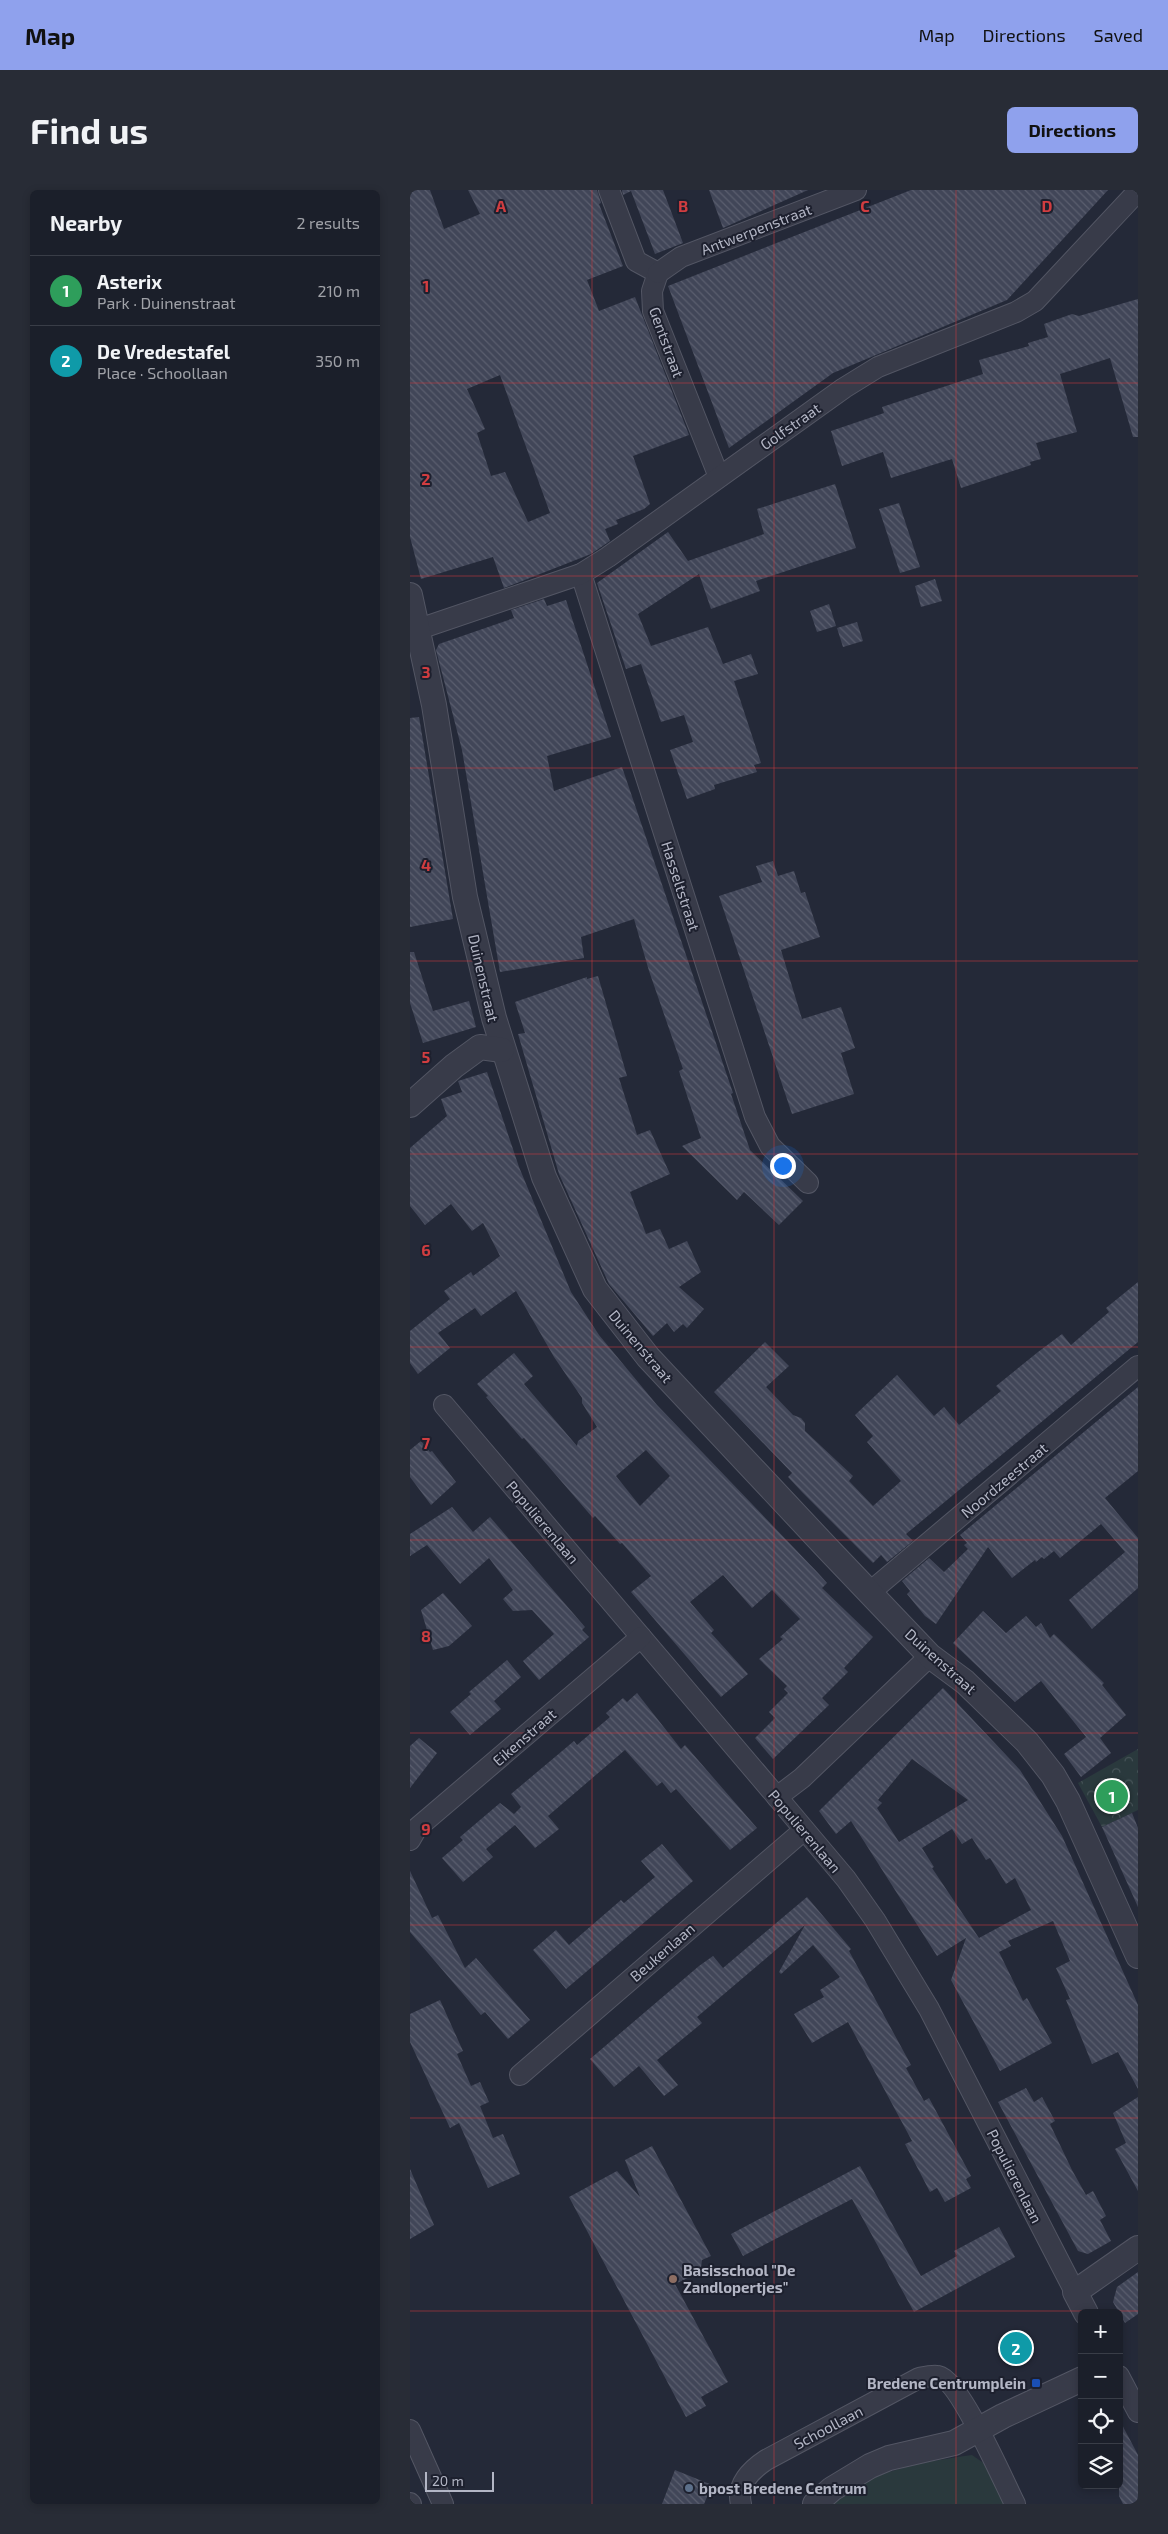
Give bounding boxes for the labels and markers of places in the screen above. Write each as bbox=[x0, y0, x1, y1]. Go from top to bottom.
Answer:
pin: 1 bbox=[1096, 1777, 1128, 1815]
place label: Basisschool "De Zandlopertjes" bbox=[683, 2261, 795, 2296]
marker: Basisschool "De Zandlopertjes" bbox=[667, 2273, 679, 2285]
pin: 2 bbox=[1000, 2329, 1032, 2367]
place label: Bredene Centrumplein bbox=[867, 2374, 1026, 2392]
marker: Bredene Centrumplein bbox=[1030, 2377, 1042, 2389]
place label: bpost Bredene Centrum bbox=[699, 2479, 867, 2497]
marker: bpost Bredene Centrum bbox=[683, 2482, 695, 2494]

